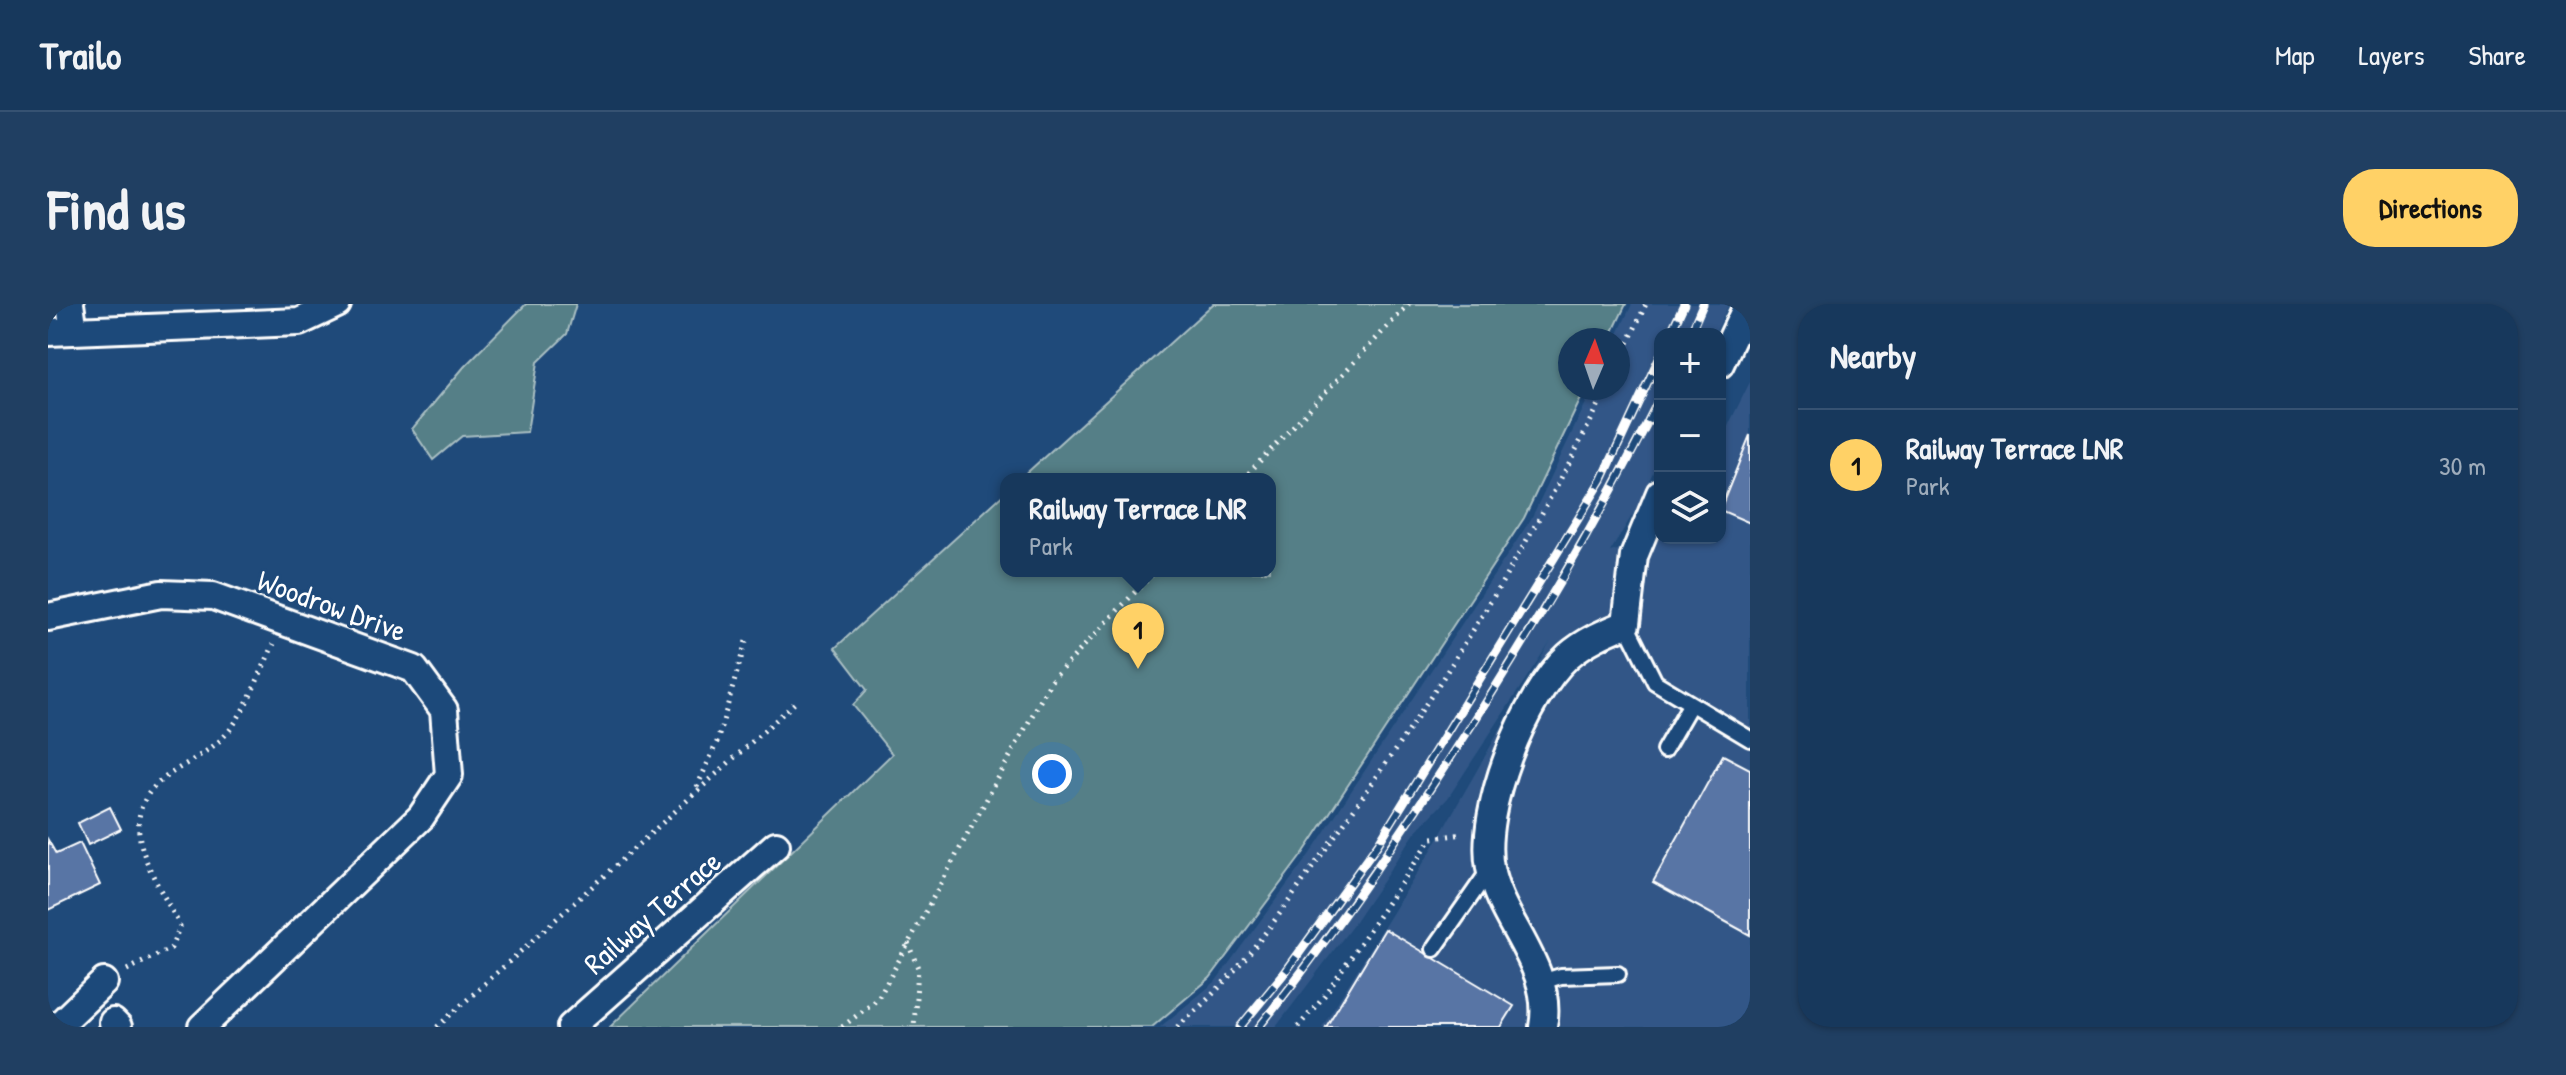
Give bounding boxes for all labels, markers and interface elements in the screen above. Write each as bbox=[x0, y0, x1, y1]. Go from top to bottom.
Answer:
text: Trailo bbox=[40, 29, 121, 81]
text: Map bbox=[2275, 36, 2315, 74]
text: Layers bbox=[2359, 36, 2424, 74]
text: Share bbox=[2468, 36, 2526, 74]
button: Directions bbox=[2343, 169, 2518, 247]
text: Find us bbox=[48, 171, 186, 246]
north arrow bbox=[1558, 328, 1630, 400]
map controls bbox=[1654, 328, 1726, 544]
button: + bbox=[1654, 328, 1726, 400]
text: Nearby bbox=[1830, 333, 1916, 379]
button: − bbox=[1654, 400, 1726, 472]
text: Railway Terrace LNR bbox=[1906, 428, 2123, 468]
text: 1 bbox=[1851, 448, 1861, 483]
text: 30 m bbox=[2439, 448, 2486, 483]
text: Park bbox=[1906, 468, 1950, 503]
button: layers bbox=[1654, 472, 1726, 544]
popup bbox=[1000, 473, 1276, 577]
text: Railway Terrace LNR bbox=[1029, 488, 1247, 528]
text: Park bbox=[1029, 528, 1073, 563]
street label: Woodrow Drive bbox=[252, 560, 412, 650]
pin: 1 bbox=[1112, 603, 1164, 669]
your location bbox=[1032, 754, 1072, 794]
street label: Railway Terrace bbox=[575, 841, 729, 983]

